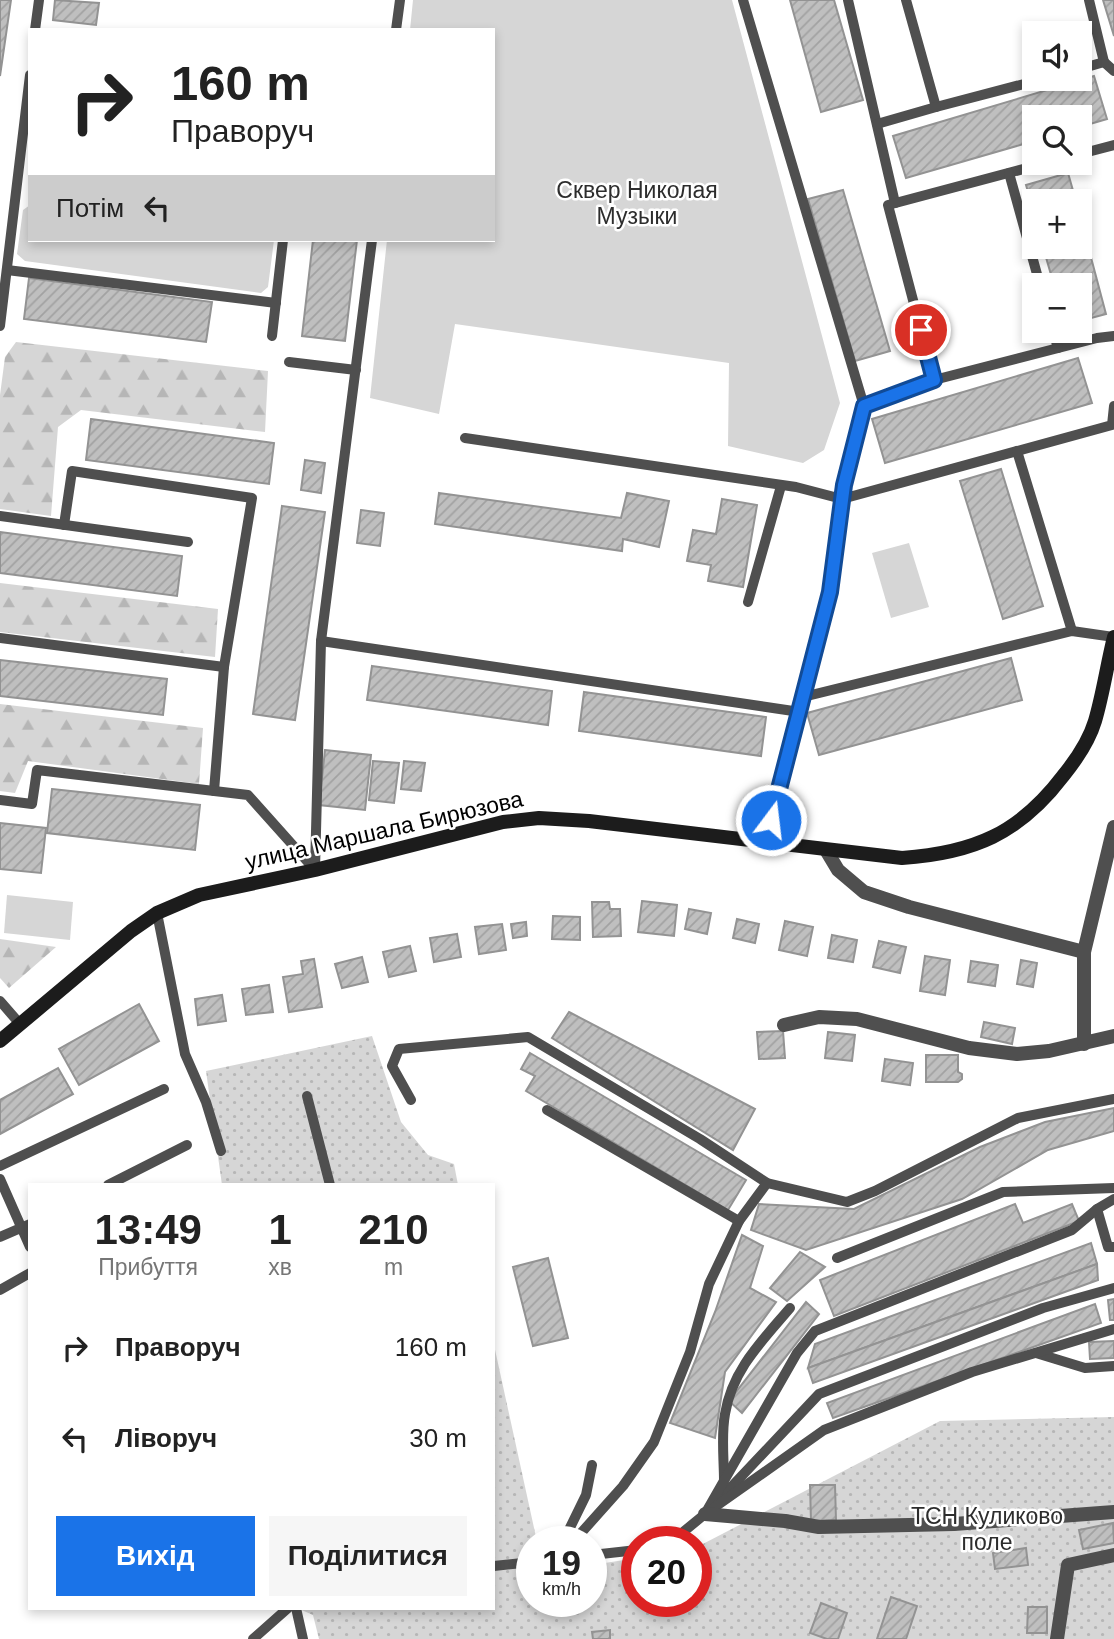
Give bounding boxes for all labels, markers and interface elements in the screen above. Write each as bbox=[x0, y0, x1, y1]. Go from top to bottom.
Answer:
map controls bbox=[1022, 21, 1092, 343]
button: sound bbox=[1022, 21, 1092, 91]
icon: right bbox=[56, 56, 147, 147]
text: 160 m bbox=[171, 56, 310, 110]
button: search bbox=[1022, 105, 1092, 175]
text: Праворуч bbox=[171, 113, 314, 149]
park label: Сквер Николая Музыки bbox=[556, 177, 718, 229]
icon: left bbox=[138, 189, 176, 227]
button: + bbox=[1022, 189, 1092, 259]
text: Потім bbox=[56, 193, 124, 223]
button: − bbox=[1022, 273, 1092, 343]
pin bbox=[891, 300, 951, 360]
icon: arrive bbox=[902, 311, 940, 349]
position arrow bbox=[734, 783, 808, 857]
street label: улица Маршала Бирюзова bbox=[243, 785, 526, 875]
text: 13:49 bbox=[94, 1206, 202, 1253]
text: 1 bbox=[268, 1206, 292, 1253]
text: 210 bbox=[358, 1206, 429, 1253]
text: Прибуття bbox=[98, 1254, 198, 1280]
text: хв bbox=[268, 1254, 292, 1280]
text: m bbox=[384, 1254, 403, 1280]
icon: right bbox=[56, 1329, 94, 1367]
text: Праворуч bbox=[115, 1332, 241, 1362]
text: 160 m bbox=[395, 1332, 467, 1362]
icon: left bbox=[56, 1420, 94, 1458]
text: Ліворуч bbox=[115, 1423, 217, 1453]
text: 30 m bbox=[409, 1423, 467, 1453]
park label: ТСН Куликово поле bbox=[911, 1503, 1063, 1555]
button: Вихід bbox=[56, 1516, 255, 1596]
button: Поділитися bbox=[269, 1516, 467, 1596]
speed limit sign: 20 bbox=[621, 1526, 712, 1617]
text: 19 bbox=[542, 1543, 581, 1582]
text: km/h bbox=[542, 1579, 581, 1599]

